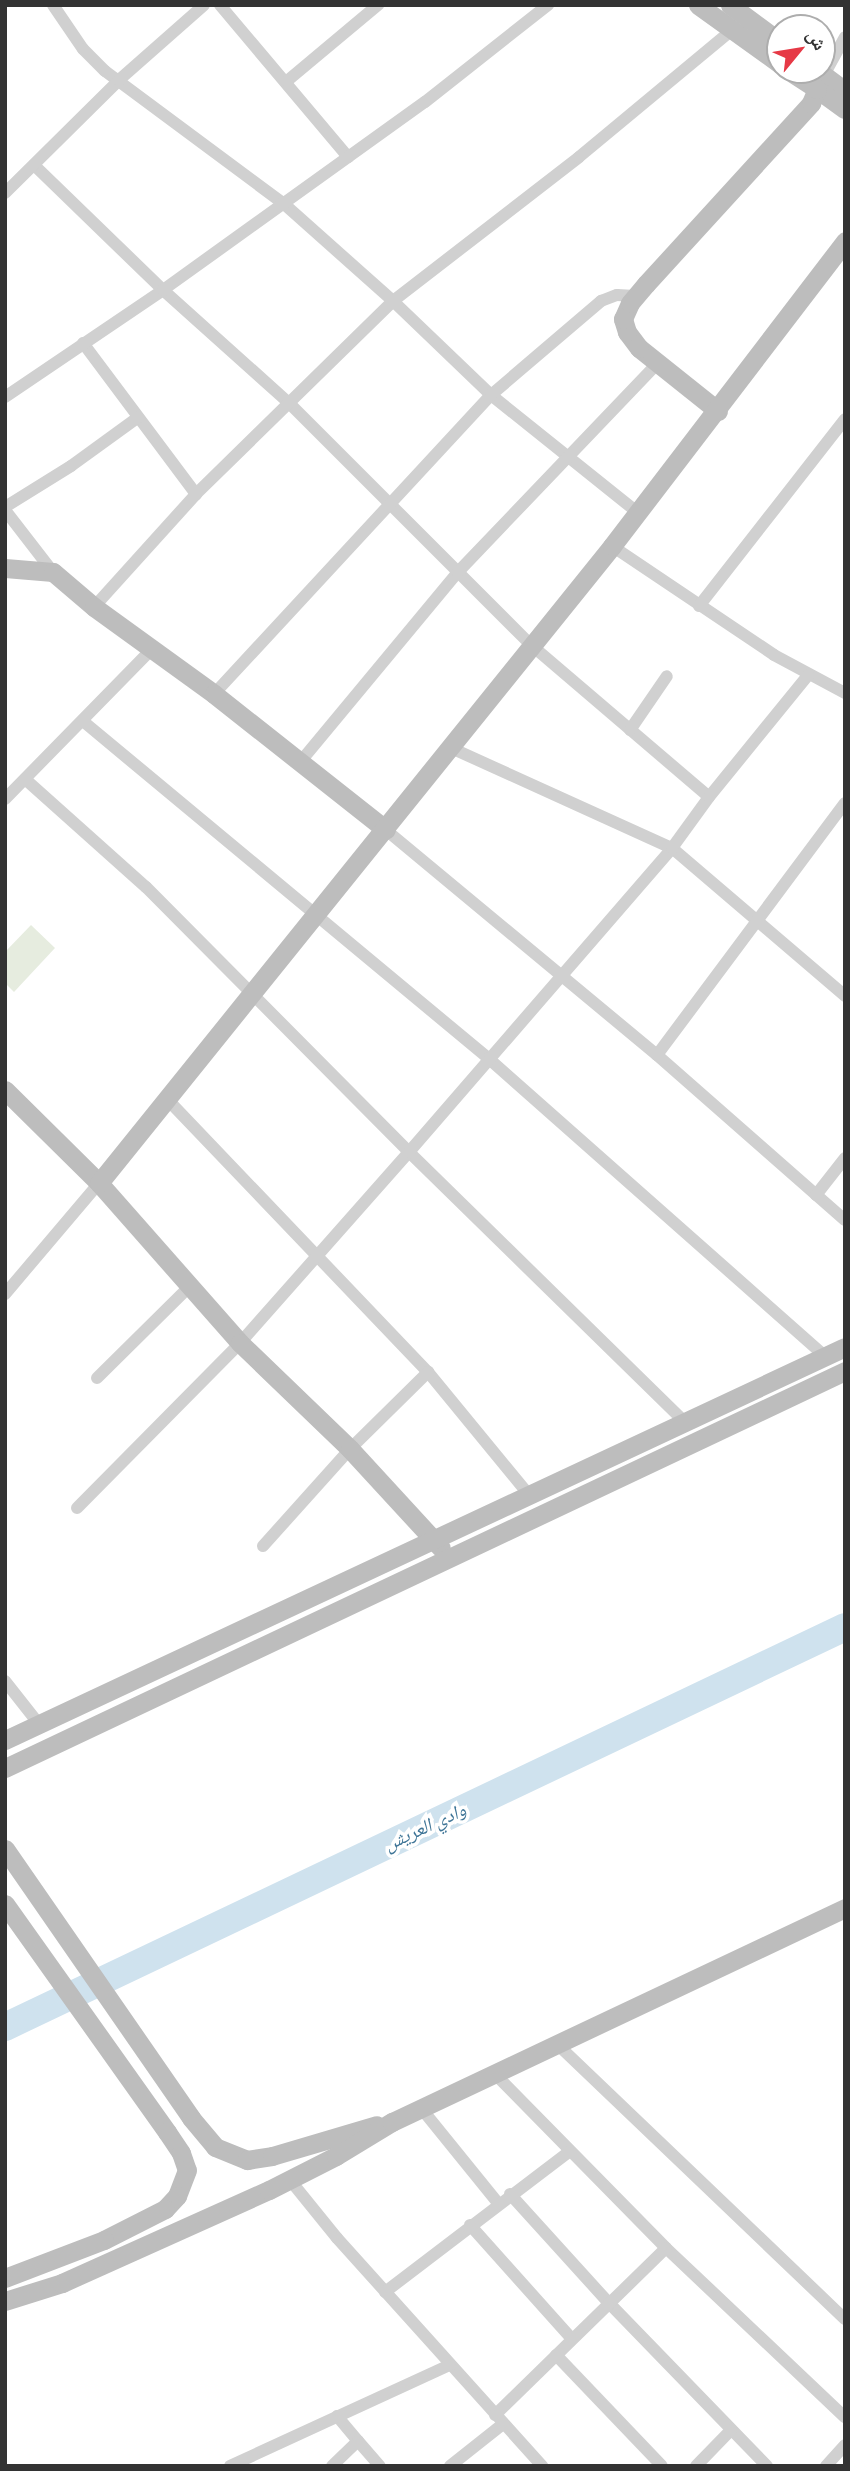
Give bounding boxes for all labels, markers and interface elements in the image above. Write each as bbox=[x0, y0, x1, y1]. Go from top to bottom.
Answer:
north arrow bbox=[766, 14, 836, 84]
text: ش bbox=[803, 25, 832, 54]
water label: وادي العريش bbox=[380, 1798, 470, 1856]

